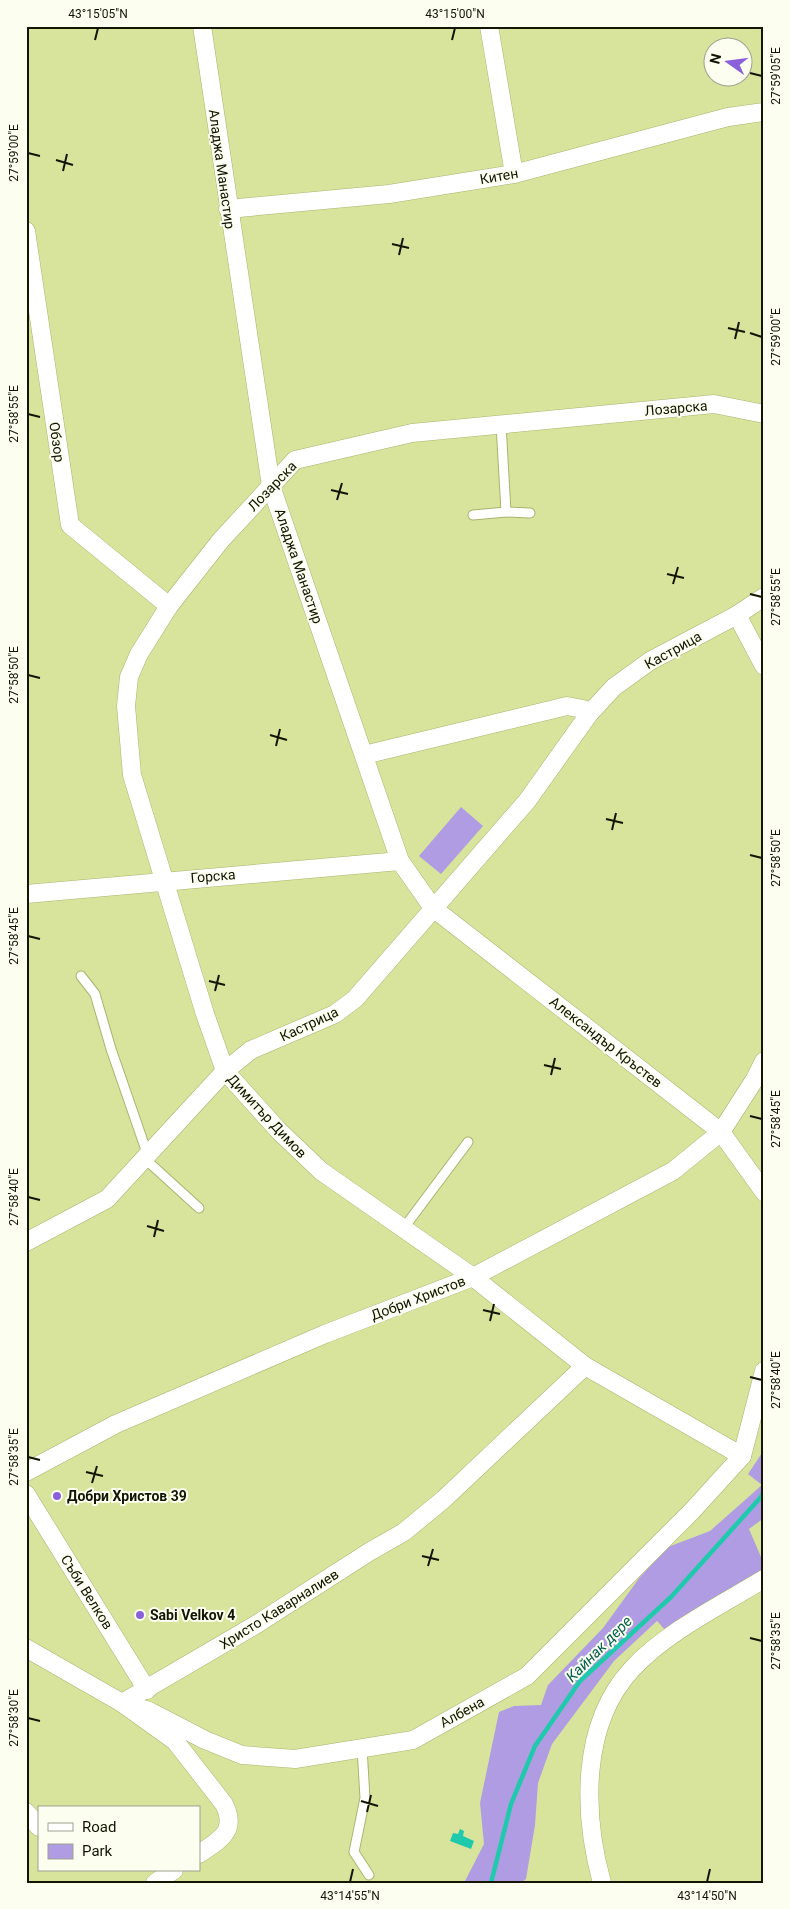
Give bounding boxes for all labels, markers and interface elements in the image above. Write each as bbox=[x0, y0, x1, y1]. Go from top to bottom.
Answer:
text: 43°15'05"N bbox=[68, 7, 128, 21]
text: 43°15'00"N bbox=[425, 7, 485, 21]
north arrow bbox=[702, 38, 752, 88]
text: 27°59'05"E bbox=[769, 47, 783, 105]
text: N bbox=[706, 52, 724, 66]
street label: Аладжа Манастир bbox=[206, 108, 238, 230]
text: 27°59'00"E bbox=[7, 124, 21, 182]
street label: Китен bbox=[479, 165, 519, 187]
text: 27°59'00"E bbox=[769, 308, 783, 366]
text: 27°58'55"E bbox=[7, 385, 21, 443]
street label: Лозарска bbox=[644, 397, 708, 419]
street label: Обзор bbox=[46, 421, 68, 463]
street label: Лозарска bbox=[244, 458, 300, 514]
street label: Аладжа Манастир bbox=[272, 506, 326, 626]
text: 27°58'55"E bbox=[769, 568, 783, 626]
street label: Кастрица bbox=[642, 628, 704, 672]
text: 27°58'50"E bbox=[7, 646, 21, 704]
text: 27°58'50"E bbox=[769, 829, 783, 887]
street label: Горска bbox=[190, 866, 236, 886]
text: 27°58'45"E bbox=[7, 907, 21, 965]
street label: Александър Кръстев bbox=[547, 993, 665, 1091]
street label: Кастрица bbox=[277, 1004, 341, 1044]
street label: Димитър Димов bbox=[224, 1071, 310, 1161]
text: 27°58'45"E bbox=[769, 1090, 783, 1148]
text: 27°58'40"E bbox=[7, 1168, 21, 1226]
street label: Добри Христов bbox=[368, 1273, 468, 1323]
text: 27°58'40"E bbox=[769, 1351, 783, 1409]
text: 27°58'35"E bbox=[7, 1428, 21, 1486]
place label: Добри Христов 39 bbox=[67, 1488, 187, 1504]
marker: Добри Христов 39 bbox=[51, 1490, 63, 1502]
street label: Съби Велков bbox=[58, 1552, 116, 1632]
street label: Христо Каварналиев bbox=[217, 1566, 341, 1652]
place label: Sabi Velkov 4 bbox=[150, 1607, 235, 1623]
marker: Sabi Velkov 4 bbox=[134, 1609, 146, 1621]
water label: Кайнак дере bbox=[562, 1612, 636, 1686]
text: 27°58'35"E bbox=[769, 1612, 783, 1670]
text: 27°58'30"E bbox=[7, 1689, 21, 1747]
street label: Албена bbox=[437, 1693, 487, 1731]
legend bbox=[38, 1806, 200, 1872]
text: Road bbox=[82, 1818, 116, 1836]
text: Park bbox=[82, 1842, 113, 1860]
text: 43°14'55"N bbox=[320, 1889, 380, 1903]
text: 43°14'50"N bbox=[677, 1889, 737, 1903]

